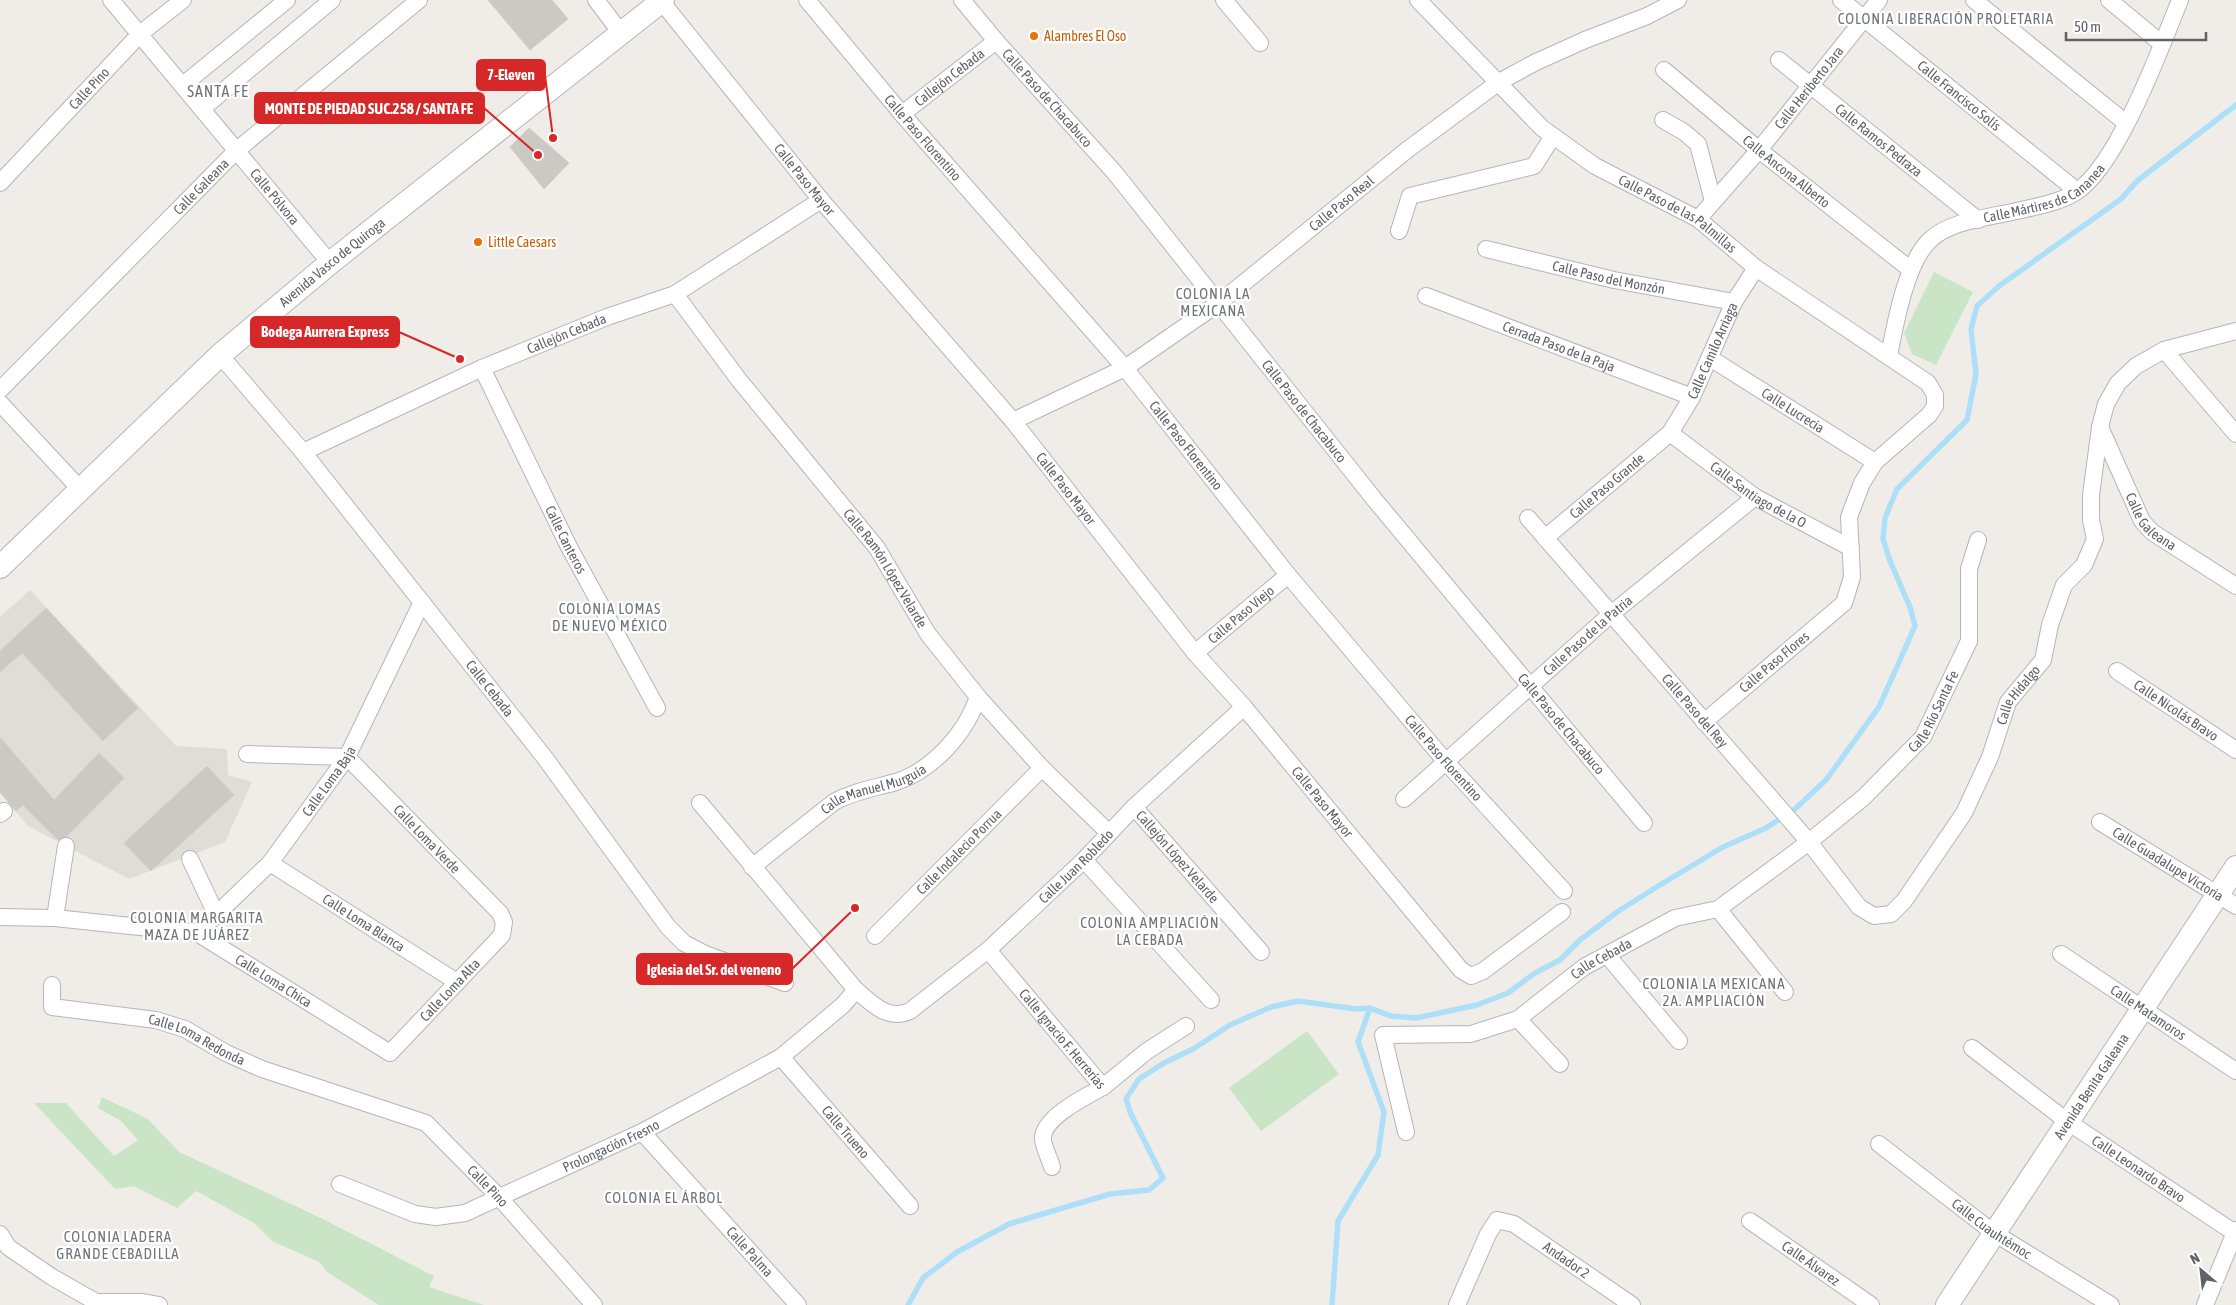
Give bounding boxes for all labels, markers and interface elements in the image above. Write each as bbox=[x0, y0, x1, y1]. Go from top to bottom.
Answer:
district label: COLONIA LIBERACIÓN PROLETARIA bbox=[1838, 10, 2054, 27]
scale bar bbox=[2066, 10, 2206, 42]
text: 50 m bbox=[2074, 18, 2101, 35]
place label: Alambres El Oso bbox=[1044, 28, 1126, 44]
marker: Alambres El Oso bbox=[1028, 30, 1040, 42]
street label: Calle Heriberto Jara bbox=[1771, 43, 1847, 132]
street label: Callejón Cebada bbox=[911, 45, 987, 109]
street label: Calle Paso de Chacabuco bbox=[999, 46, 1096, 150]
street label: Calle Francisco Solís bbox=[1914, 57, 2004, 134]
callout: 7-Eleven bbox=[477, 60, 545, 90]
street label: Calle Pino bbox=[66, 64, 113, 113]
text: 7-Eleven bbox=[487, 66, 535, 83]
district label: SANTA FE bbox=[187, 82, 249, 100]
street label: Calle Paso Florentino bbox=[881, 91, 965, 184]
callout: MONTE DE PIEDAD SUC.258 / SANTA FE bbox=[255, 93, 484, 123]
text: MONTE DE PIEDAD SUC.258 / SANTA FE bbox=[265, 100, 474, 117]
street label: Calle Ramos Pedraza bbox=[1832, 100, 1925, 180]
street label: Calle Ancona Alberto bbox=[1739, 132, 1833, 211]
street label: Calle Paso Mayor bbox=[771, 140, 839, 219]
street label: Calle Galeana bbox=[170, 155, 232, 218]
street label: Calle Mártires de Cananea bbox=[1982, 161, 2108, 226]
street label: Calle Pólvora bbox=[247, 166, 303, 228]
street label: Calle Paso de las Palmillas bbox=[1616, 171, 1740, 256]
street label: Calle Paso Real bbox=[1306, 172, 1377, 234]
street label: Avenida Vasco de Quiroga bbox=[276, 215, 388, 310]
place label: Little Caesars bbox=[488, 234, 556, 250]
marker: Little Caesars bbox=[472, 236, 484, 248]
street label: Calle Paso del Monzón bbox=[1551, 257, 1666, 297]
district label: COLONIA LA MEXICANA bbox=[1176, 285, 1250, 319]
street label: Calle Camilo Arriaga bbox=[1684, 300, 1741, 401]
street label: Callejón Cebada bbox=[525, 310, 608, 357]
callout: Bodega Aurrera Express bbox=[251, 317, 399, 347]
street label: Cerrada Paso de la Paja bbox=[1500, 318, 1617, 375]
text: Bodega Aurrera Express bbox=[261, 323, 390, 340]
street label: Calle Paso de Chacabuco bbox=[1259, 357, 1350, 466]
street label: Calle Lucrecia bbox=[1759, 385, 1827, 436]
street label: Calle Paso Florentino bbox=[1146, 398, 1226, 493]
street label: Calle Paso Mayor bbox=[1033, 449, 1100, 529]
street label: Calle Paso Grande bbox=[1566, 450, 1648, 522]
street label: Calle Santiago de la O bbox=[1707, 458, 1809, 531]
street label: Calle Galeana bbox=[2122, 490, 2179, 553]
street label: Calle Canteros bbox=[542, 503, 590, 576]
street label: Calle Ramón López Velarde bbox=[840, 506, 930, 630]
street label: Calle Paso Viejo bbox=[1205, 582, 1277, 647]
street label: Calle Paso de la Patria bbox=[1540, 592, 1635, 679]
district label: COLONIA LOMAS DE NUEVO MÉXICO bbox=[552, 600, 668, 634]
street label: Calle Paso Flores bbox=[1736, 628, 1812, 696]
street label: Calle Cebada bbox=[463, 657, 517, 720]
street label: Calle Hidalgo bbox=[1993, 662, 2043, 727]
street label: Calle Río Santa Fe bbox=[1905, 668, 1962, 755]
street label: Calle Paso de Chacabuco bbox=[1515, 670, 1608, 778]
street label: Calle Paso del Rey bbox=[1659, 670, 1732, 751]
street label: Calle Nicolás Bravo bbox=[2131, 676, 2221, 744]
street label: Calle Paso Florentino bbox=[1402, 712, 1485, 804]
street label: Calle Loma Baja bbox=[299, 744, 359, 819]
street label: Calle Manuel Murguía bbox=[817, 761, 929, 817]
street label: Calle Paso Mayor bbox=[1288, 763, 1357, 841]
street label: Calle Loma Verde bbox=[390, 802, 464, 876]
street label: Calle Indalecio Porrua bbox=[913, 806, 1005, 898]
street label: Callejón López Velarde bbox=[1133, 807, 1222, 906]
street label: Calle Guadalupe Victoria bbox=[2110, 824, 2226, 904]
street label: Calle Juan Robledo bbox=[1035, 826, 1117, 906]
street label: Calle Loma Blanca bbox=[320, 891, 408, 955]
district label: COLONIA MARGARITA MAZA DE JUÁREZ bbox=[130, 909, 264, 943]
district label: COLONIA AMPLIACIÓN LA CEBADA bbox=[1080, 914, 1220, 948]
street label: Calle Cebada bbox=[1567, 935, 1634, 982]
street label: Calle Loma Chica bbox=[232, 951, 315, 1010]
callout: Iglesia del Sr. del veneno bbox=[637, 954, 792, 984]
street label: Calle Loma Alta bbox=[416, 955, 483, 1025]
text: Iglesia del Sr. del veneno bbox=[647, 961, 781, 978]
district label: COLONIA LA MEXICANA 2A. AMPLIACIÓN bbox=[1642, 975, 1786, 1009]
street label: Calle Matamoros bbox=[2108, 981, 2189, 1043]
street label: Calle Ignacio F. Herrerías bbox=[1016, 986, 1109, 1092]
street label: Calle Loma Redonda bbox=[148, 1011, 248, 1068]
street label: Avenida Benita Galeana bbox=[2051, 1030, 2132, 1142]
street label: Calle Trueno bbox=[819, 1102, 873, 1161]
street label: Prolongación Fresno bbox=[560, 1116, 662, 1175]
street label: Calle Leonardo Bravo bbox=[2089, 1132, 2188, 1206]
street label: Calle Pino bbox=[464, 1162, 512, 1210]
district label: COLONIA EL ÁRBOL bbox=[605, 1189, 723, 1206]
street label: Calle Cuauhtémoc bbox=[1949, 1195, 2035, 1262]
street label: Calle Palma bbox=[723, 1223, 776, 1280]
district label: COLONIA LADERA GRANDE CEBADILLA bbox=[56, 1228, 180, 1262]
street label: Andador 2 bbox=[1540, 1238, 1593, 1281]
street label: Calle Álvarez bbox=[1779, 1238, 1843, 1289]
north arrow bbox=[2176, 1245, 2226, 1295]
text: N bbox=[2187, 1250, 2202, 1268]

